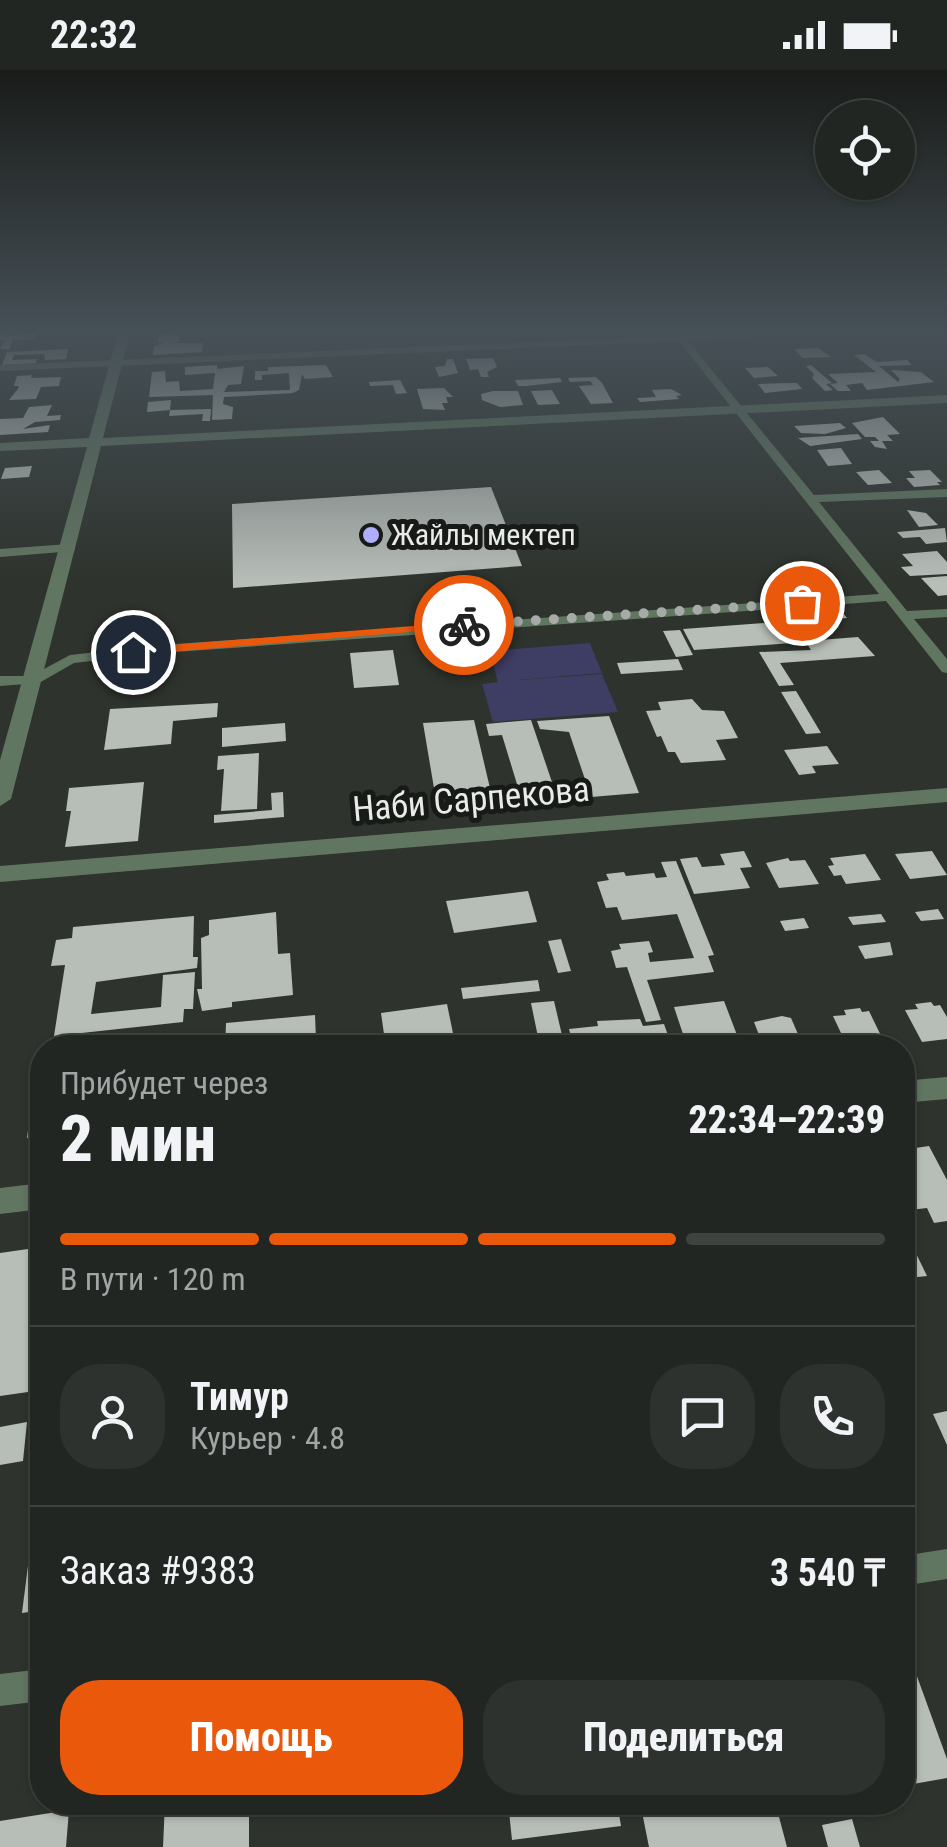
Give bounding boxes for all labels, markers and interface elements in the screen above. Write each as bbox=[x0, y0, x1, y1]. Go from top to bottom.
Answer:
text: 22:32 bbox=[50, 13, 137, 57]
map controls bbox=[815, 100, 915, 200]
button: locate bbox=[815, 100, 915, 200]
place label: Жайлы мектеп bbox=[391, 517, 576, 552]
marker: Жайлы мектеп bbox=[360, 524, 382, 546]
pin bbox=[760, 561, 845, 646]
courier bbox=[414, 575, 514, 675]
icon: bag bbox=[775, 576, 830, 631]
icon: bike bbox=[437, 598, 492, 653]
pin bbox=[91, 610, 176, 695]
icon: home bbox=[106, 625, 161, 680]
street label: Наби Сарпекова bbox=[351, 769, 591, 830]
text: Прибудет через bbox=[60, 1064, 268, 1102]
text: 22:34–22:39 bbox=[688, 1098, 885, 1142]
text: 2 мин bbox=[60, 1101, 216, 1177]
text: В пути · 120 m bbox=[60, 1260, 246, 1298]
button: person bbox=[60, 1364, 165, 1469]
button: chat bbox=[650, 1364, 755, 1469]
button: phone bbox=[780, 1364, 885, 1469]
text: Тимур bbox=[190, 1375, 289, 1419]
text: Курьер · 4.8 bbox=[190, 1419, 345, 1457]
text: Заказ #9383 bbox=[60, 1549, 256, 1593]
text: 3 540 ₸ bbox=[770, 1551, 885, 1595]
button: Помощь bbox=[60, 1680, 463, 1795]
button: Поделиться bbox=[483, 1680, 885, 1795]

